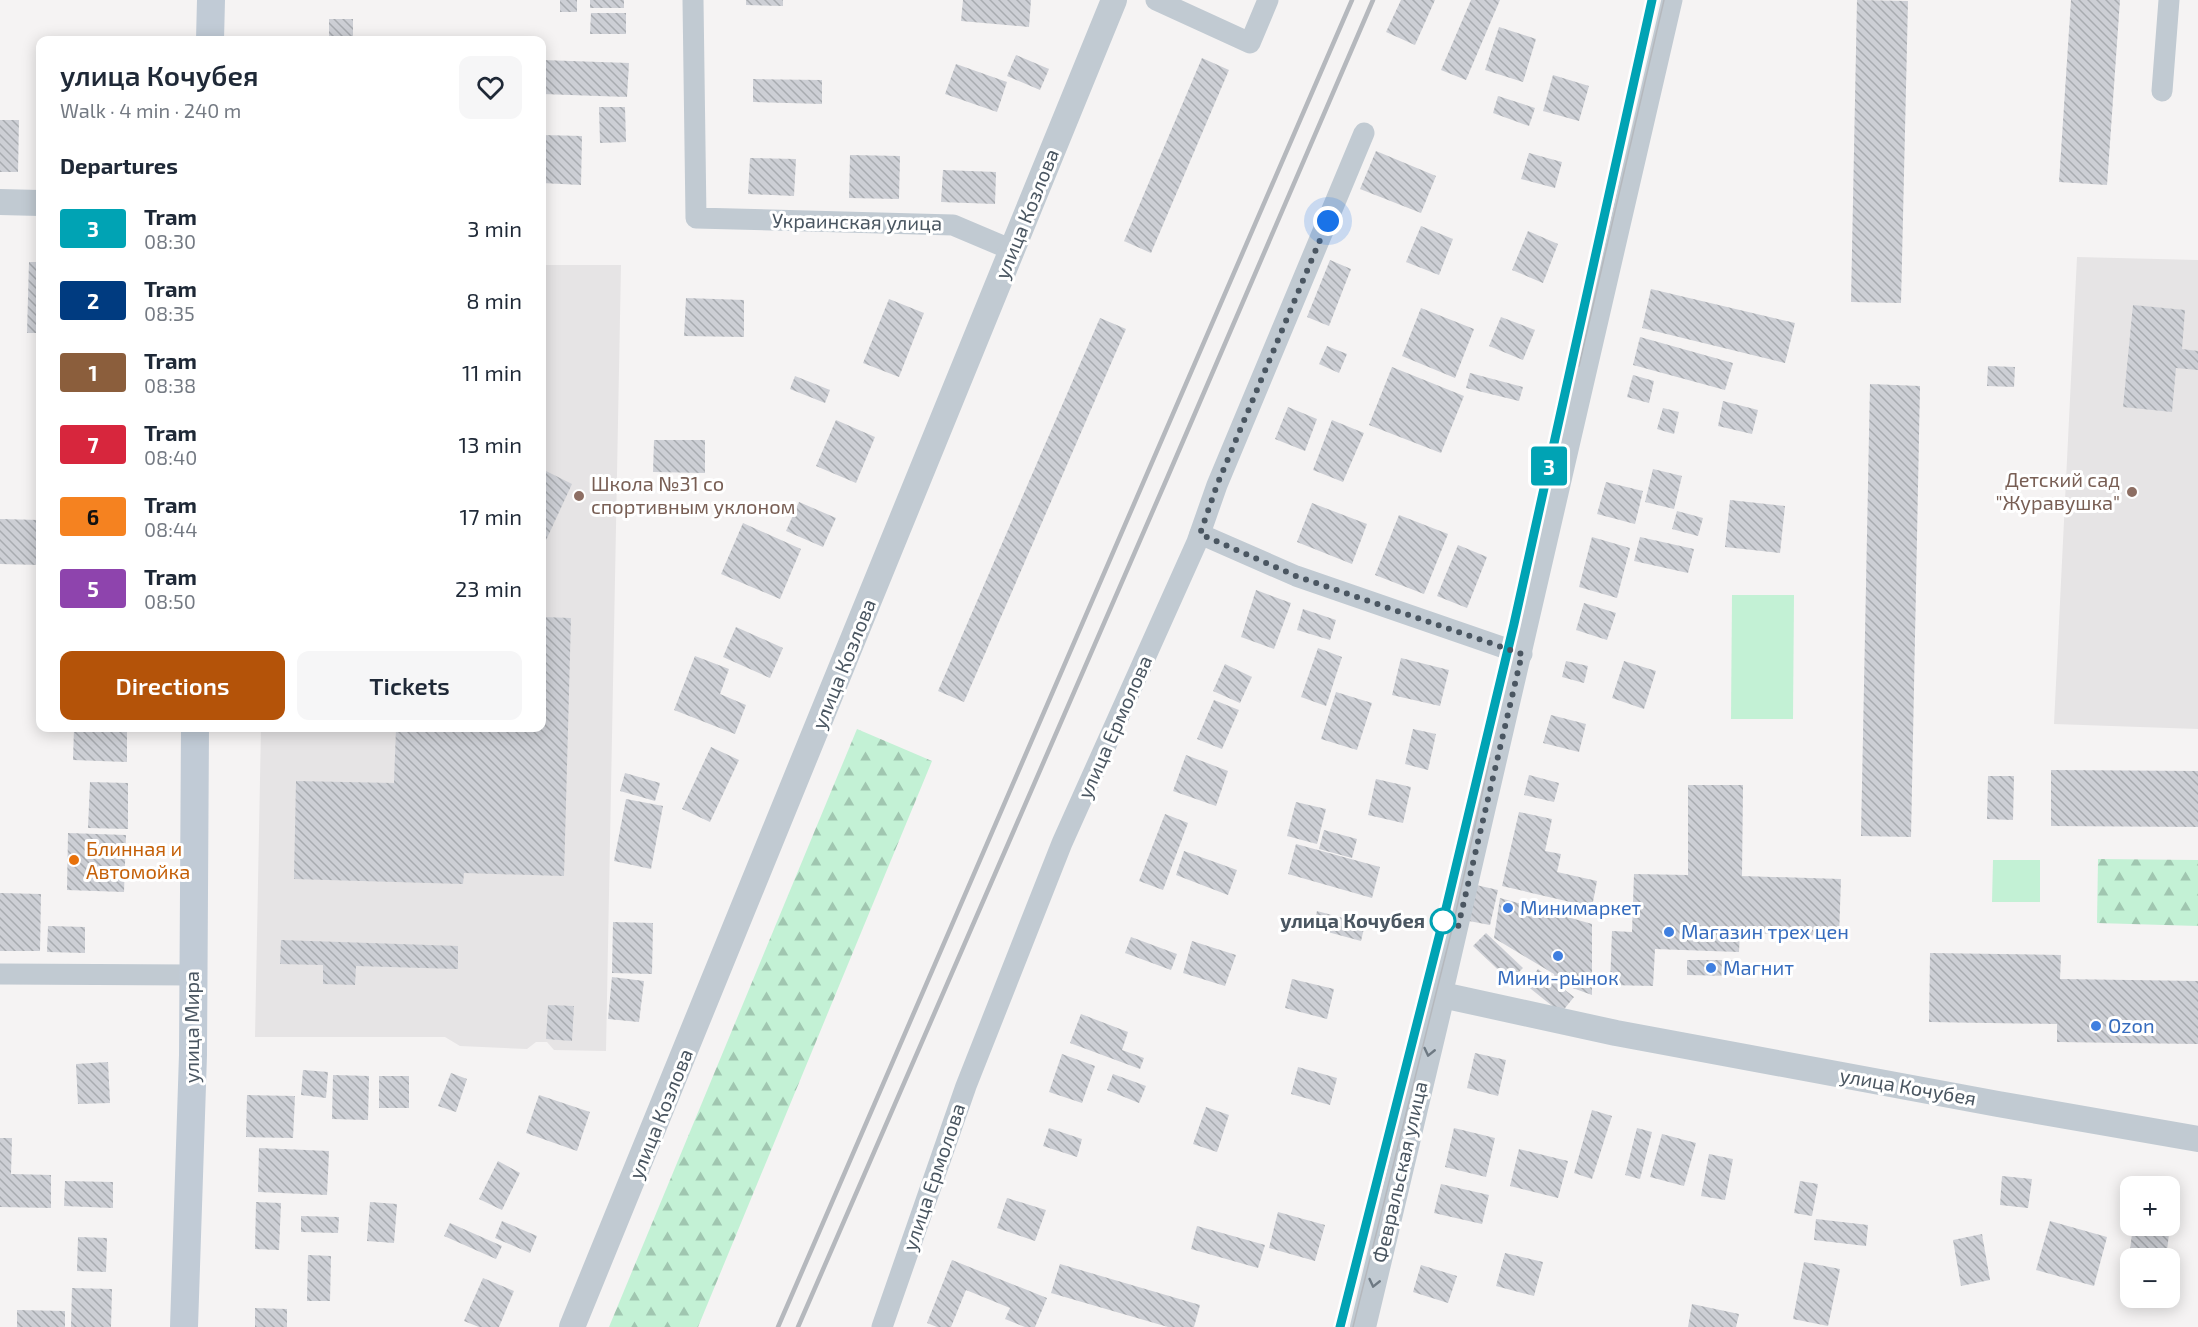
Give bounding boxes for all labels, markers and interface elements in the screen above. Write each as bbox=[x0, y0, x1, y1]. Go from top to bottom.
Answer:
button: heart bbox=[459, 56, 522, 119]
text: улица Кочубея bbox=[60, 58, 259, 92]
text: Walk · 4 min · 240 m bbox=[60, 98, 241, 122]
street label: улица Козлова bbox=[989, 145, 1064, 283]
text: Departures bbox=[60, 152, 178, 178]
text: Tram bbox=[144, 203, 197, 229]
your location bbox=[1313, 206, 1343, 236]
street label: Украинская улица bbox=[772, 208, 942, 235]
text: 3 min bbox=[467, 215, 522, 241]
text: 3 bbox=[87, 216, 99, 241]
text: 08:30 bbox=[144, 229, 196, 253]
text: Tram bbox=[144, 275, 197, 301]
text: 8 min bbox=[466, 287, 522, 313]
text: 2 bbox=[87, 288, 99, 313]
text: 08:35 bbox=[144, 301, 195, 325]
text: Tram bbox=[144, 347, 197, 373]
text: 11 min bbox=[462, 359, 522, 385]
text: 1 bbox=[88, 360, 98, 385]
text: 08:38 bbox=[144, 373, 196, 397]
text: Tram bbox=[144, 419, 197, 445]
text: 13 min bbox=[459, 431, 522, 457]
text: 7 bbox=[87, 432, 99, 457]
text: 08:40 bbox=[144, 445, 197, 469]
line badge: 3 bbox=[1530, 446, 1568, 486]
text: 3 bbox=[1543, 454, 1555, 479]
place label: Детский сад "Журавушка" bbox=[1995, 467, 2120, 515]
place label: Школа №31 со спортивным уклоном bbox=[591, 471, 796, 519]
marker: Детский сад "Журавушка" bbox=[2125, 485, 2139, 499]
marker: Школа №31 со спортивным уклоном bbox=[572, 489, 586, 503]
text: Tram bbox=[144, 491, 197, 517]
text: 17 min bbox=[460, 503, 522, 529]
text: 6 bbox=[87, 504, 99, 529]
text: 08:44 bbox=[144, 517, 198, 541]
text: Tram bbox=[144, 563, 197, 589]
text: 23 min bbox=[455, 575, 522, 601]
text: 5 bbox=[87, 576, 99, 601]
text: 08:50 bbox=[144, 589, 196, 613]
street label: улица Козлова bbox=[806, 595, 881, 733]
button: Directions bbox=[60, 651, 285, 720]
button: Tickets bbox=[297, 651, 522, 720]
street label: улица Ермолова bbox=[1072, 651, 1157, 802]
place label: Блинная и Автомойка bbox=[86, 836, 190, 883]
marker: Блинная и Автомойка bbox=[67, 853, 81, 867]
place label: Минимаркет bbox=[1520, 895, 1641, 919]
marker: Минимаркет bbox=[1501, 901, 1515, 915]
place label: улица Кочубея bbox=[1280, 908, 1425, 932]
marker: улица Кочубея bbox=[1430, 908, 1456, 934]
place label: Магазин трех цен bbox=[1681, 919, 1849, 943]
marker: Магазин трех цен bbox=[1662, 925, 1676, 939]
marker: Мини-рынок bbox=[1551, 949, 1565, 963]
place label: Магнит bbox=[1723, 955, 1794, 979]
marker: Магнит bbox=[1704, 961, 1718, 975]
place label: Мини-рынок bbox=[1497, 965, 1619, 989]
street label: улица Мира bbox=[179, 971, 204, 1083]
place label: Ozon bbox=[2108, 1013, 2155, 1037]
marker: Ozon bbox=[2089, 1019, 2103, 1033]
street label: улица Козлова bbox=[623, 1045, 698, 1183]
one-way arrow bbox=[1423, 1047, 1436, 1057]
street label: улица Кочубея bbox=[1838, 1062, 1978, 1111]
street label: Февральская улица bbox=[1366, 1079, 1433, 1265]
street label: улица Ермолова bbox=[897, 1100, 970, 1254]
map controls bbox=[2120, 1176, 2180, 1308]
button: + bbox=[2120, 1176, 2180, 1236]
button: − bbox=[2120, 1248, 2180, 1308]
one-way arrow bbox=[1368, 1277, 1381, 1287]

